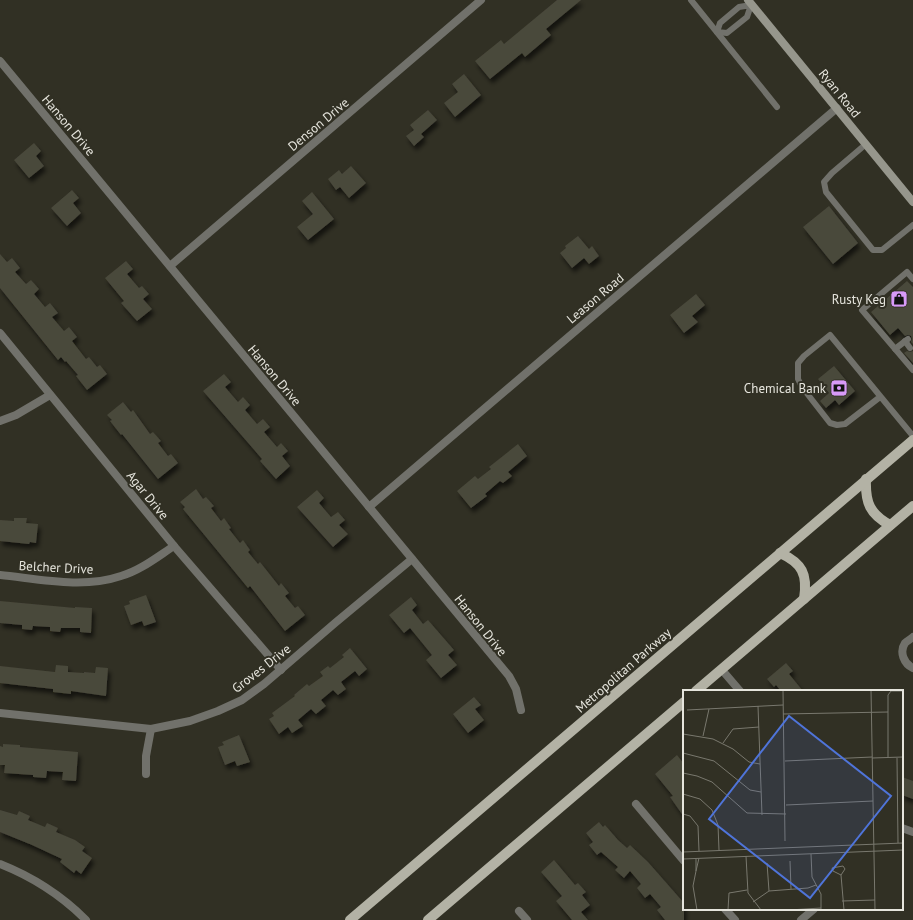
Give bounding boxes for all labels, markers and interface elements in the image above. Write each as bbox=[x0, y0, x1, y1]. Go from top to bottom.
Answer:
street label: Ryan Road bbox=[815, 65, 864, 121]
street label: Hanson Drive bbox=[38, 91, 99, 159]
street label: Denson Drive bbox=[284, 94, 352, 155]
street label: Leason Road bbox=[563, 270, 627, 327]
shop icon: Rusty Keg bbox=[889, 289, 909, 309]
place label: Rusty Keg bbox=[832, 291, 886, 308]
street label: Hanson Drive bbox=[244, 341, 305, 409]
bank icon: Chemical Bank bbox=[829, 378, 849, 398]
place label: Chemical Bank bbox=[744, 380, 827, 397]
street label: Agar Drive bbox=[123, 467, 172, 523]
street label: Belcher Drive bbox=[18, 557, 94, 578]
street label: Hanson Drive bbox=[451, 591, 511, 660]
street label: Metropolitan Parkway bbox=[572, 624, 675, 717]
street label: Groves Drive bbox=[228, 640, 294, 697]
inset map bbox=[683, 690, 903, 910]

